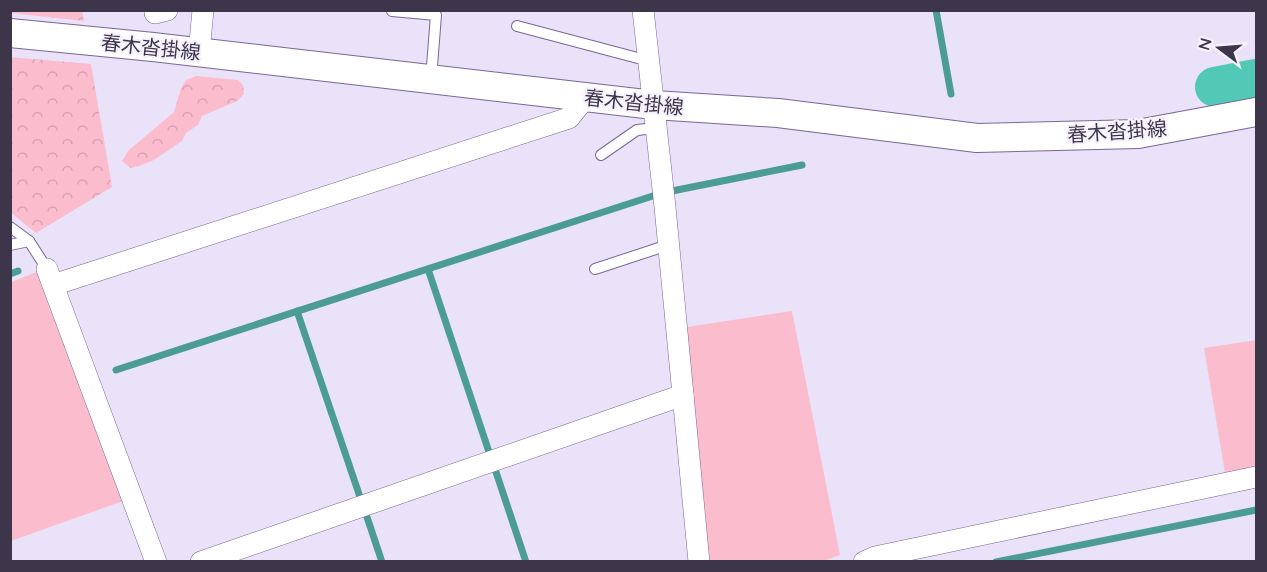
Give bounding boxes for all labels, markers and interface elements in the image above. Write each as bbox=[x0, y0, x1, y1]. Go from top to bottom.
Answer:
north arrow bbox=[1189, 18, 1249, 78]
street label: 春木沓掛線 bbox=[100, 29, 202, 65]
text: N bbox=[1193, 35, 1216, 52]
street label: 春木沓掛線 bbox=[583, 84, 685, 120]
street label: 春木沓掛線 bbox=[1066, 115, 1168, 147]

